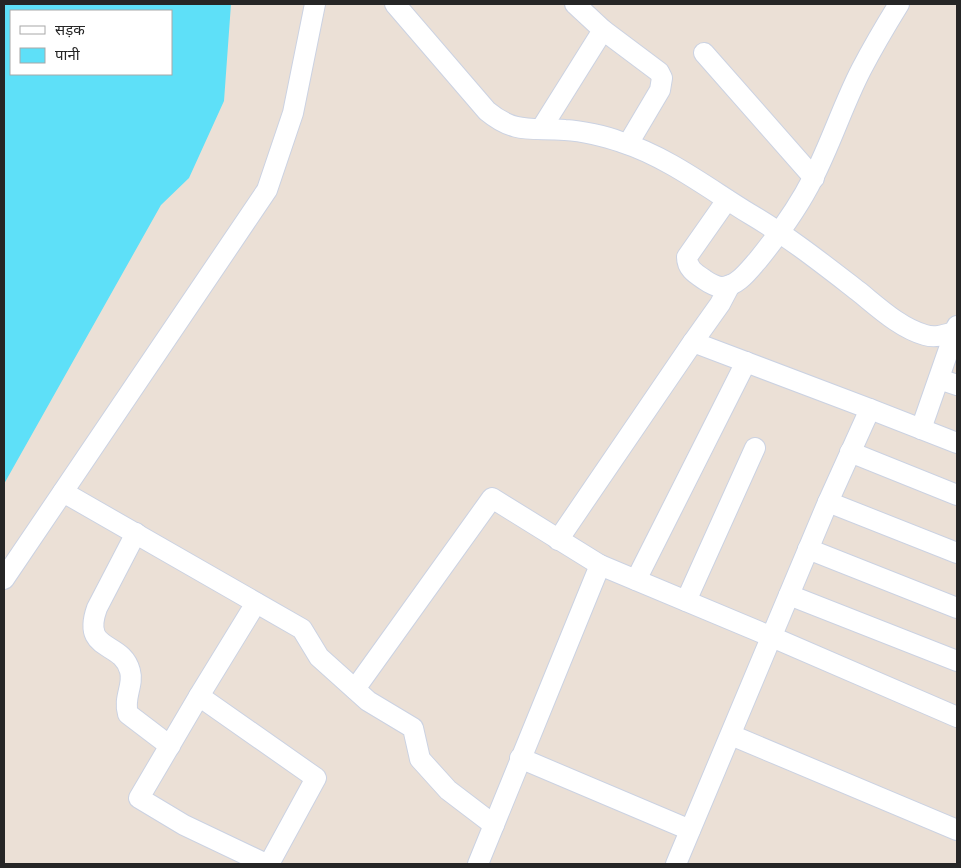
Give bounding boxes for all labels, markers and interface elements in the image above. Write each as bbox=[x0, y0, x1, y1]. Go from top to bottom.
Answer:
legend bbox=[10, 10, 172, 75]
text: सड़क bbox=[55, 20, 85, 39]
text: पानी bbox=[55, 45, 81, 64]

